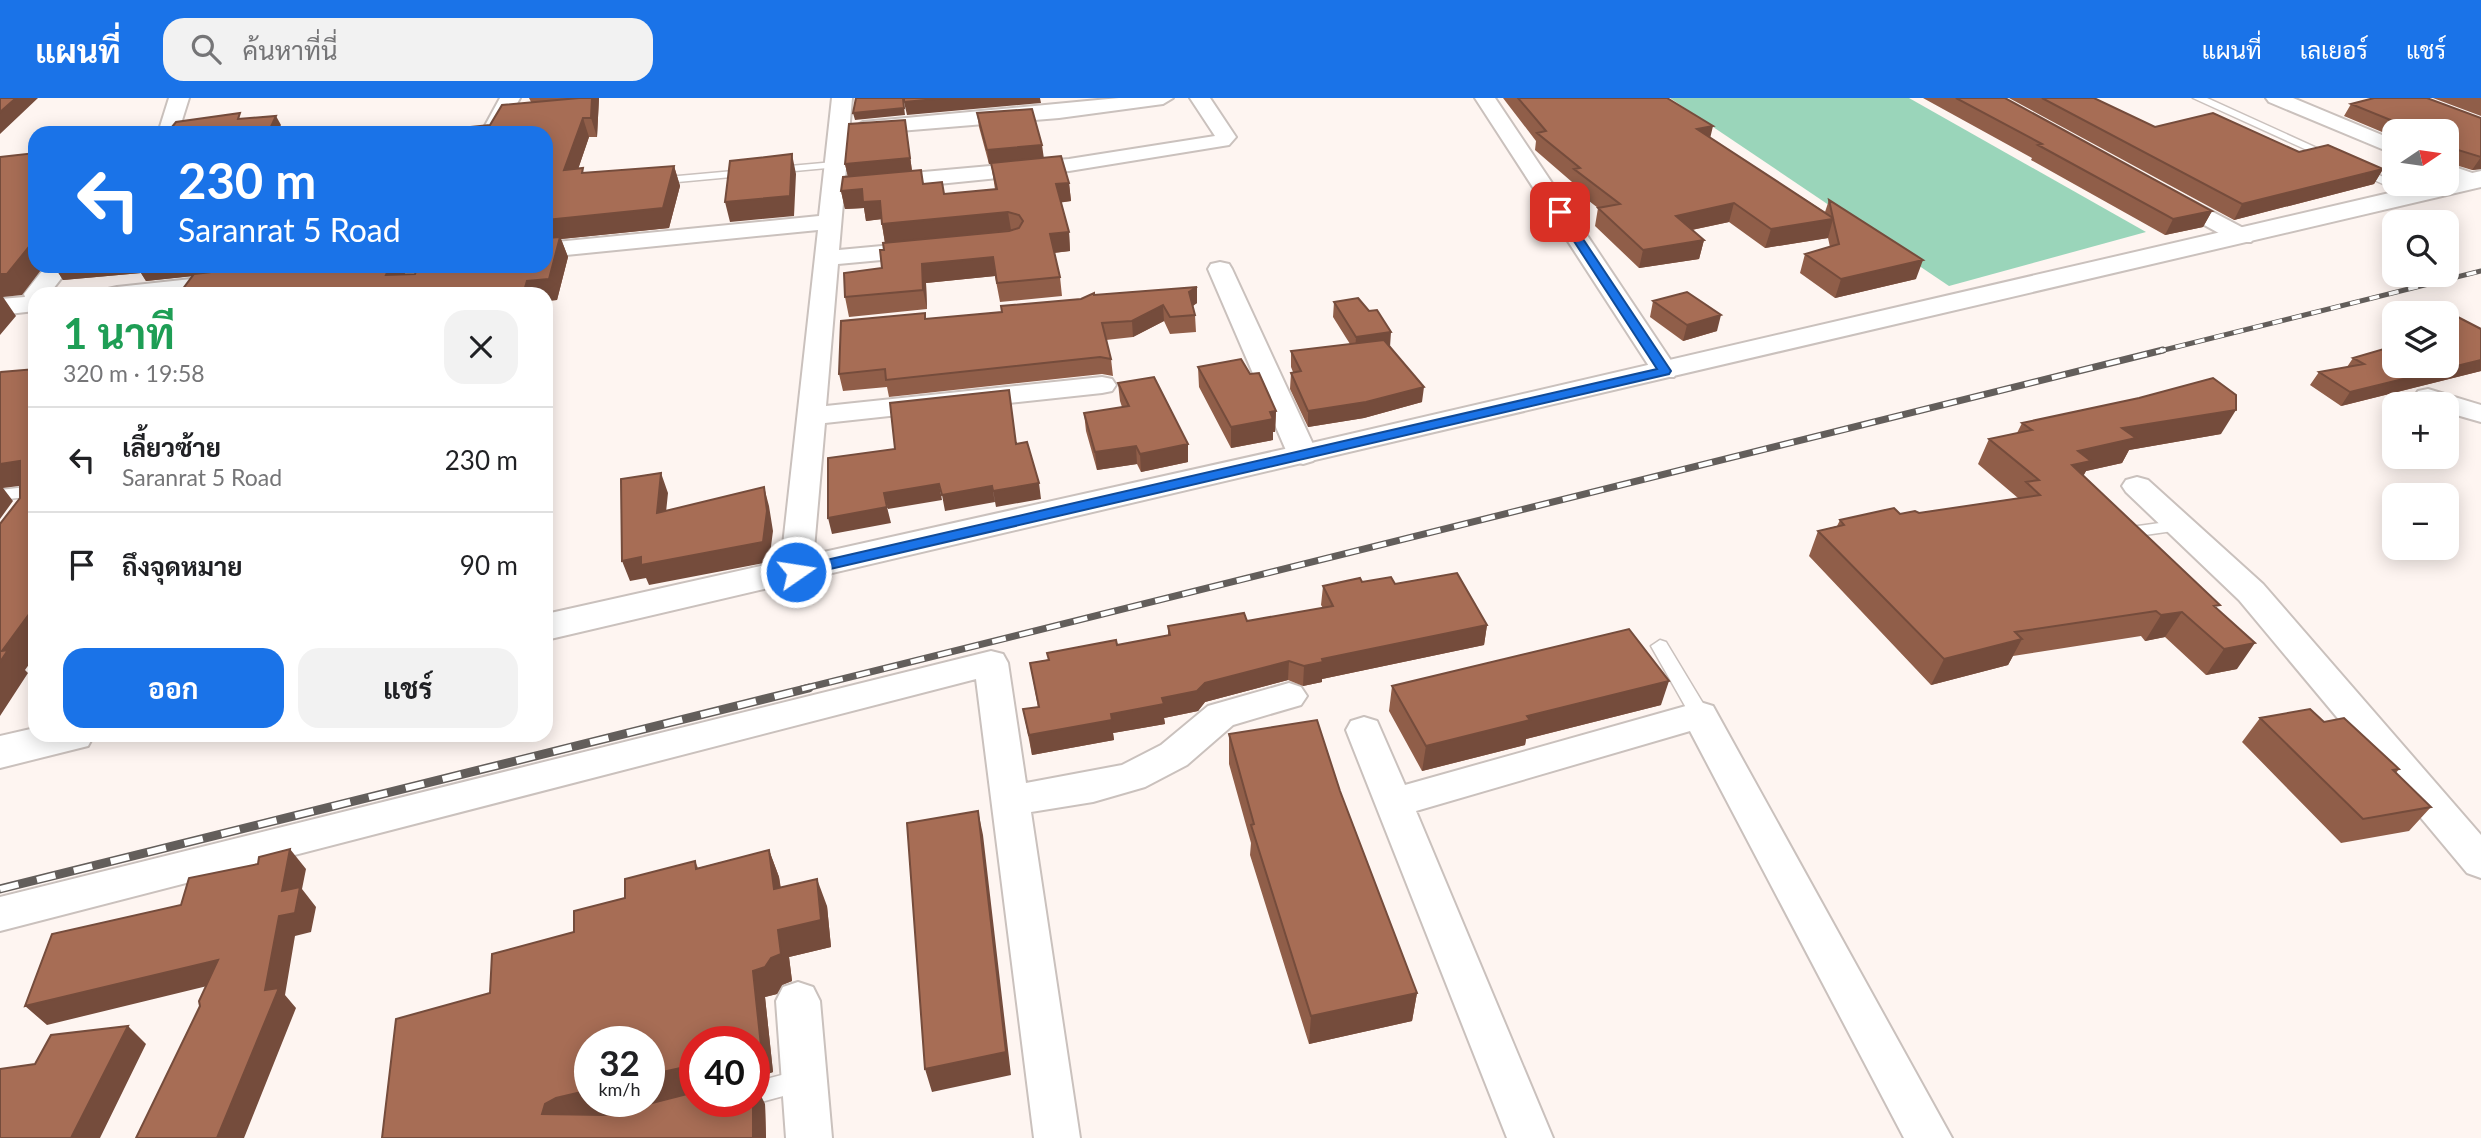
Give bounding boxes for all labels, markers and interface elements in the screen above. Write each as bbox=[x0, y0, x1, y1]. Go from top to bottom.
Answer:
search box bbox=[163, 18, 653, 81]
text: แผนที่ bbox=[35, 30, 121, 70]
icon: search bbox=[187, 30, 225, 68]
text: ค้นหาที่นี่ bbox=[243, 34, 338, 66]
text: แผนที่ bbox=[2202, 35, 2262, 64]
text: เลเยอร์ bbox=[2300, 35, 2368, 64]
text: แชร์ bbox=[2406, 35, 2446, 64]
north arrow bbox=[2382, 119, 2459, 196]
map controls bbox=[2382, 119, 2459, 560]
text: 230 m bbox=[178, 151, 316, 209]
icon: left bbox=[63, 154, 154, 245]
pin bbox=[1530, 182, 1590, 242]
icon: arrive bbox=[1541, 193, 1579, 231]
text: Saranrat 5 Road bbox=[178, 210, 401, 249]
button: search bbox=[2382, 210, 2459, 287]
button: layers bbox=[2382, 301, 2459, 378]
text: 1 นาที bbox=[63, 308, 175, 358]
button: close bbox=[444, 310, 518, 384]
text: 320 m · 19:58 bbox=[63, 359, 205, 387]
button: + bbox=[2382, 392, 2459, 469]
text: เลี้ยวซ้าย bbox=[122, 431, 221, 463]
icon: left bbox=[63, 441, 101, 479]
text: 230 m bbox=[445, 444, 518, 476]
text: Saranrat 5 Road bbox=[122, 463, 282, 491]
button: − bbox=[2382, 483, 2459, 560]
position arrow bbox=[759, 535, 833, 609]
icon: arrive bbox=[63, 546, 101, 584]
text: 90 m bbox=[460, 549, 518, 581]
text: ถึงจุดหมาย bbox=[122, 550, 243, 582]
button: ออก bbox=[63, 648, 284, 728]
button: แชร์ bbox=[298, 648, 518, 728]
speed limit sign: 40 bbox=[679, 1026, 770, 1117]
text: 32 bbox=[599, 1041, 640, 1083]
text: km/h bbox=[598, 1078, 641, 1100]

